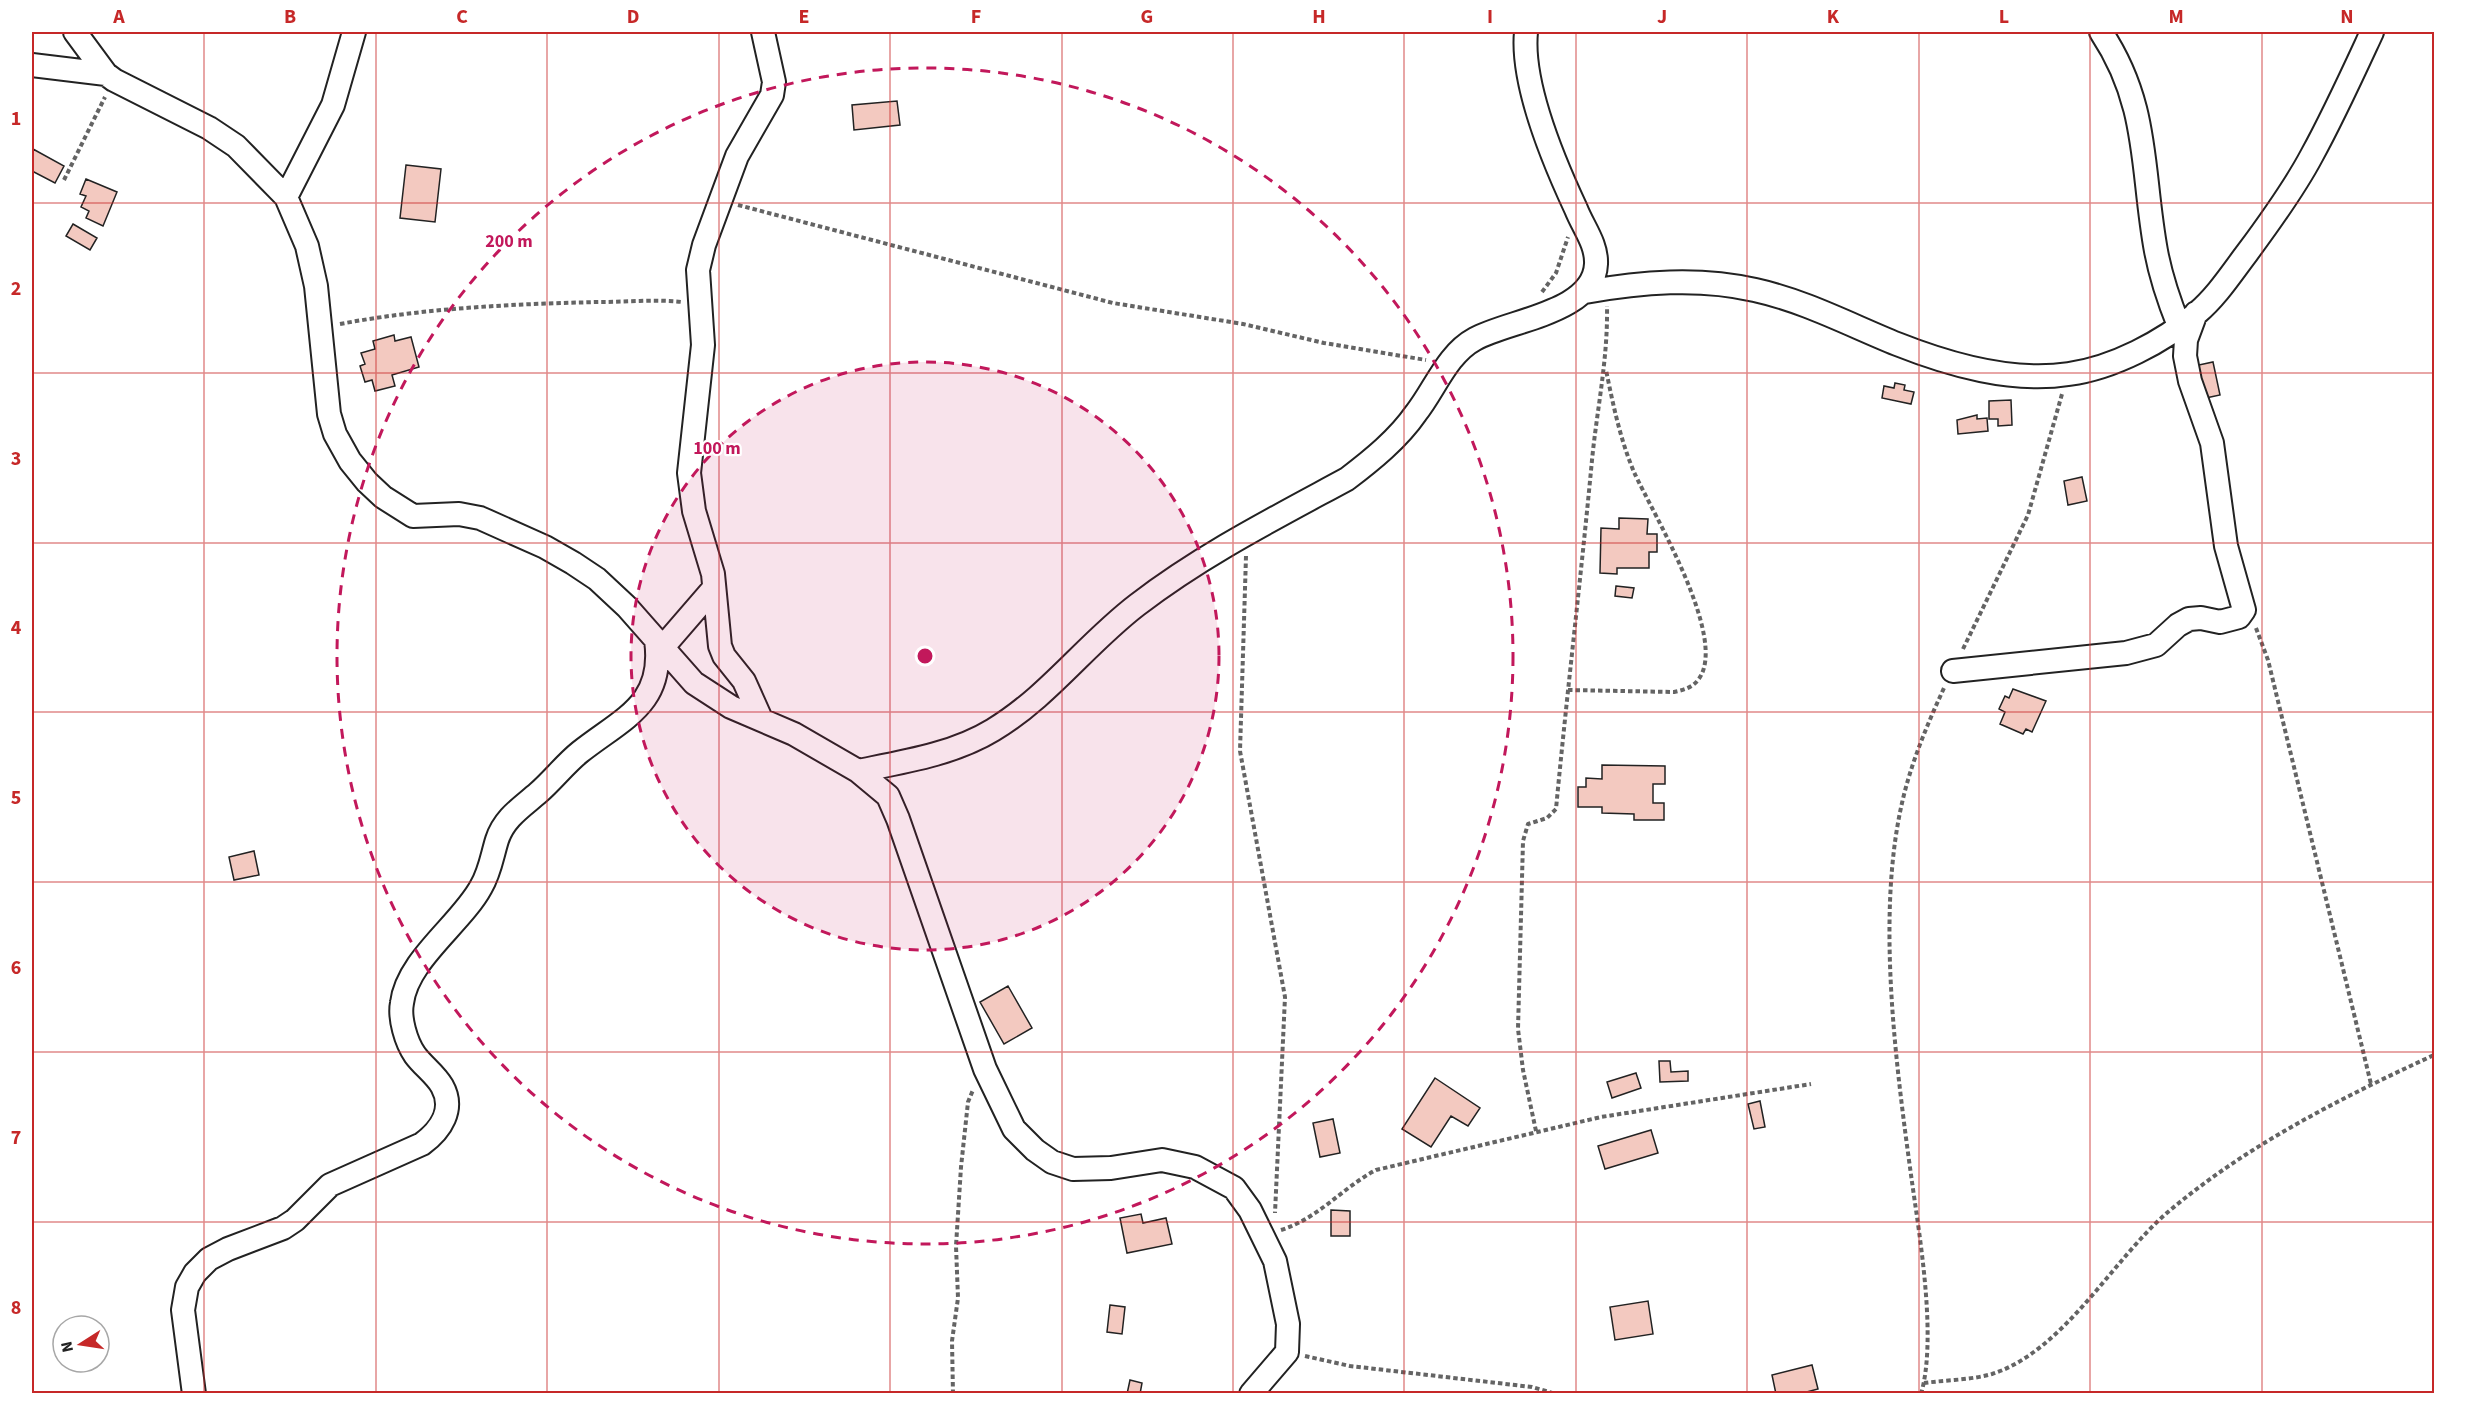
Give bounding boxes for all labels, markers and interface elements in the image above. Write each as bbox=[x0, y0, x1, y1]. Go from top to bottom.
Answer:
text: A bbox=[112, 3, 125, 31]
text: B bbox=[284, 3, 296, 31]
text: C bbox=[456, 3, 468, 31]
text: D bbox=[627, 3, 639, 31]
text: E bbox=[799, 3, 809, 31]
text: F bbox=[971, 3, 981, 31]
text: G bbox=[1141, 3, 1153, 31]
text: H bbox=[1312, 3, 1326, 31]
text: I bbox=[1487, 3, 1493, 31]
text: J bbox=[1657, 3, 1667, 31]
text: K bbox=[1827, 3, 1840, 31]
text: L bbox=[1999, 3, 2009, 31]
text: M bbox=[2168, 3, 2184, 31]
text: N bbox=[2340, 3, 2354, 31]
text: 1 bbox=[11, 105, 21, 133]
text: 200 m bbox=[485, 229, 533, 254]
text: 2 bbox=[11, 275, 21, 303]
text: 100 m bbox=[693, 436, 741, 461]
text: 3 bbox=[11, 445, 21, 473]
text: 4 bbox=[11, 614, 22, 642]
centre of rings bbox=[915, 646, 935, 666]
text: 5 bbox=[11, 784, 21, 812]
text: 6 bbox=[11, 954, 21, 982]
text: 7 bbox=[11, 1124, 21, 1152]
text: 8 bbox=[11, 1294, 21, 1322]
north arrow bbox=[51, 1314, 111, 1374]
text: N bbox=[55, 1339, 79, 1354]

